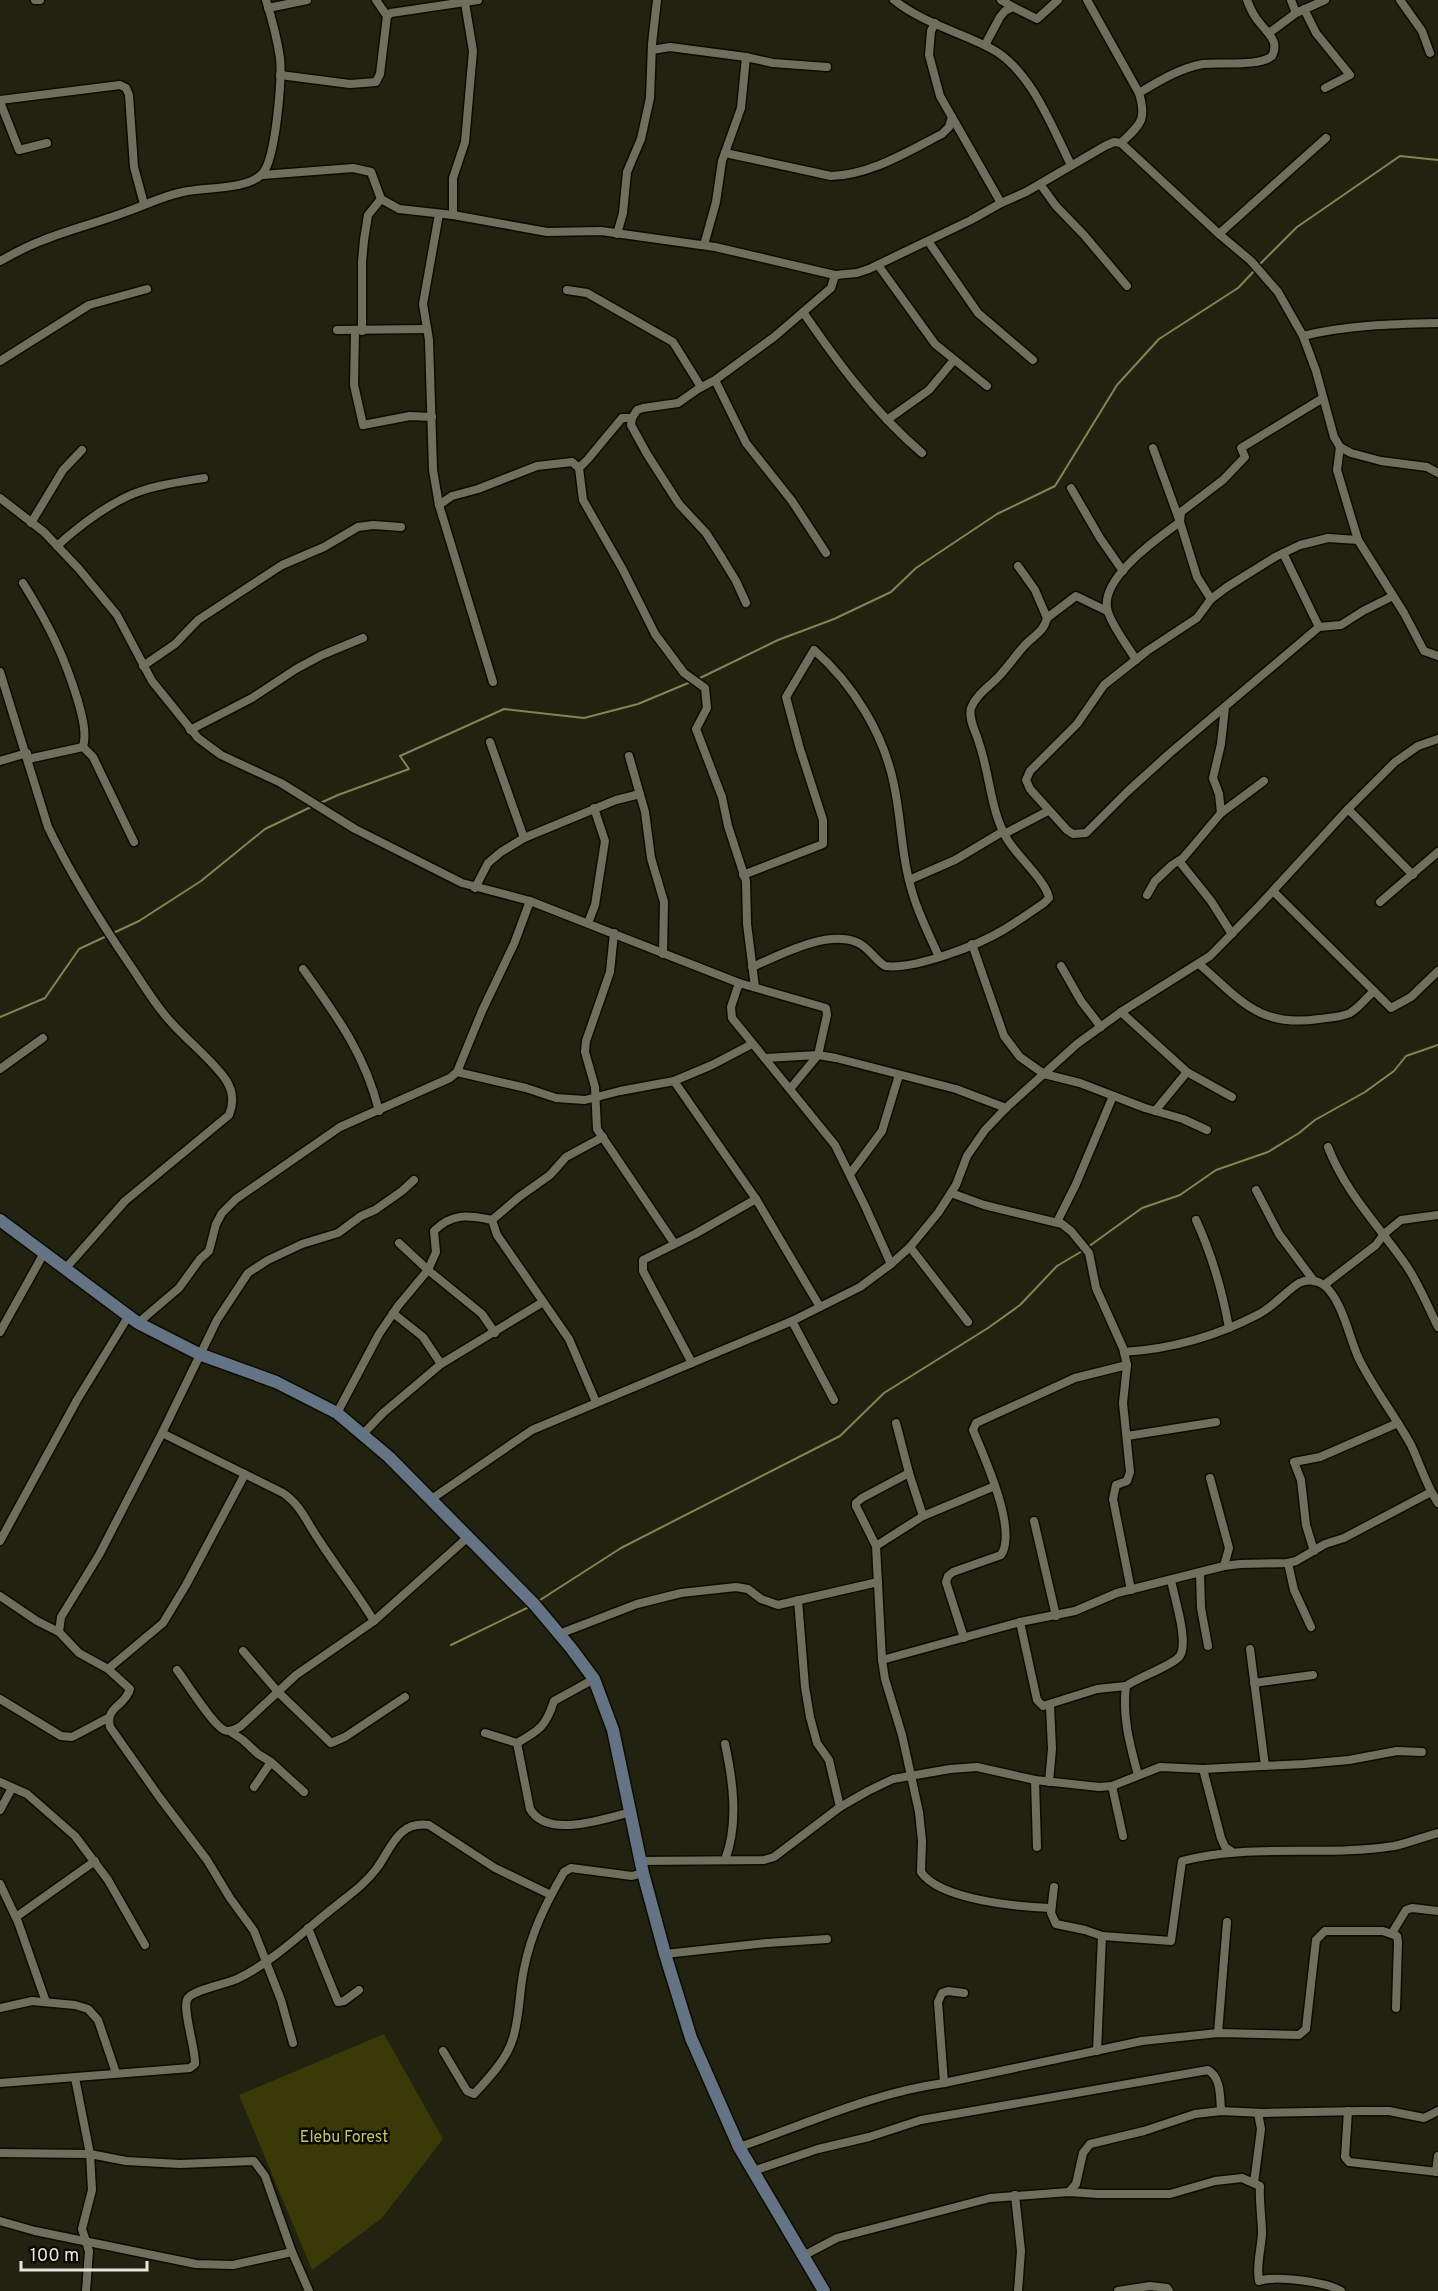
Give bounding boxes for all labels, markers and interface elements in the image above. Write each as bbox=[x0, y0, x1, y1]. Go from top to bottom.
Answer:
park label: Elebu Forest bbox=[300, 2128, 388, 2148]
scale bar bbox=[21, 2234, 147, 2272]
text: 100 m bbox=[30, 2245, 79, 2268]

